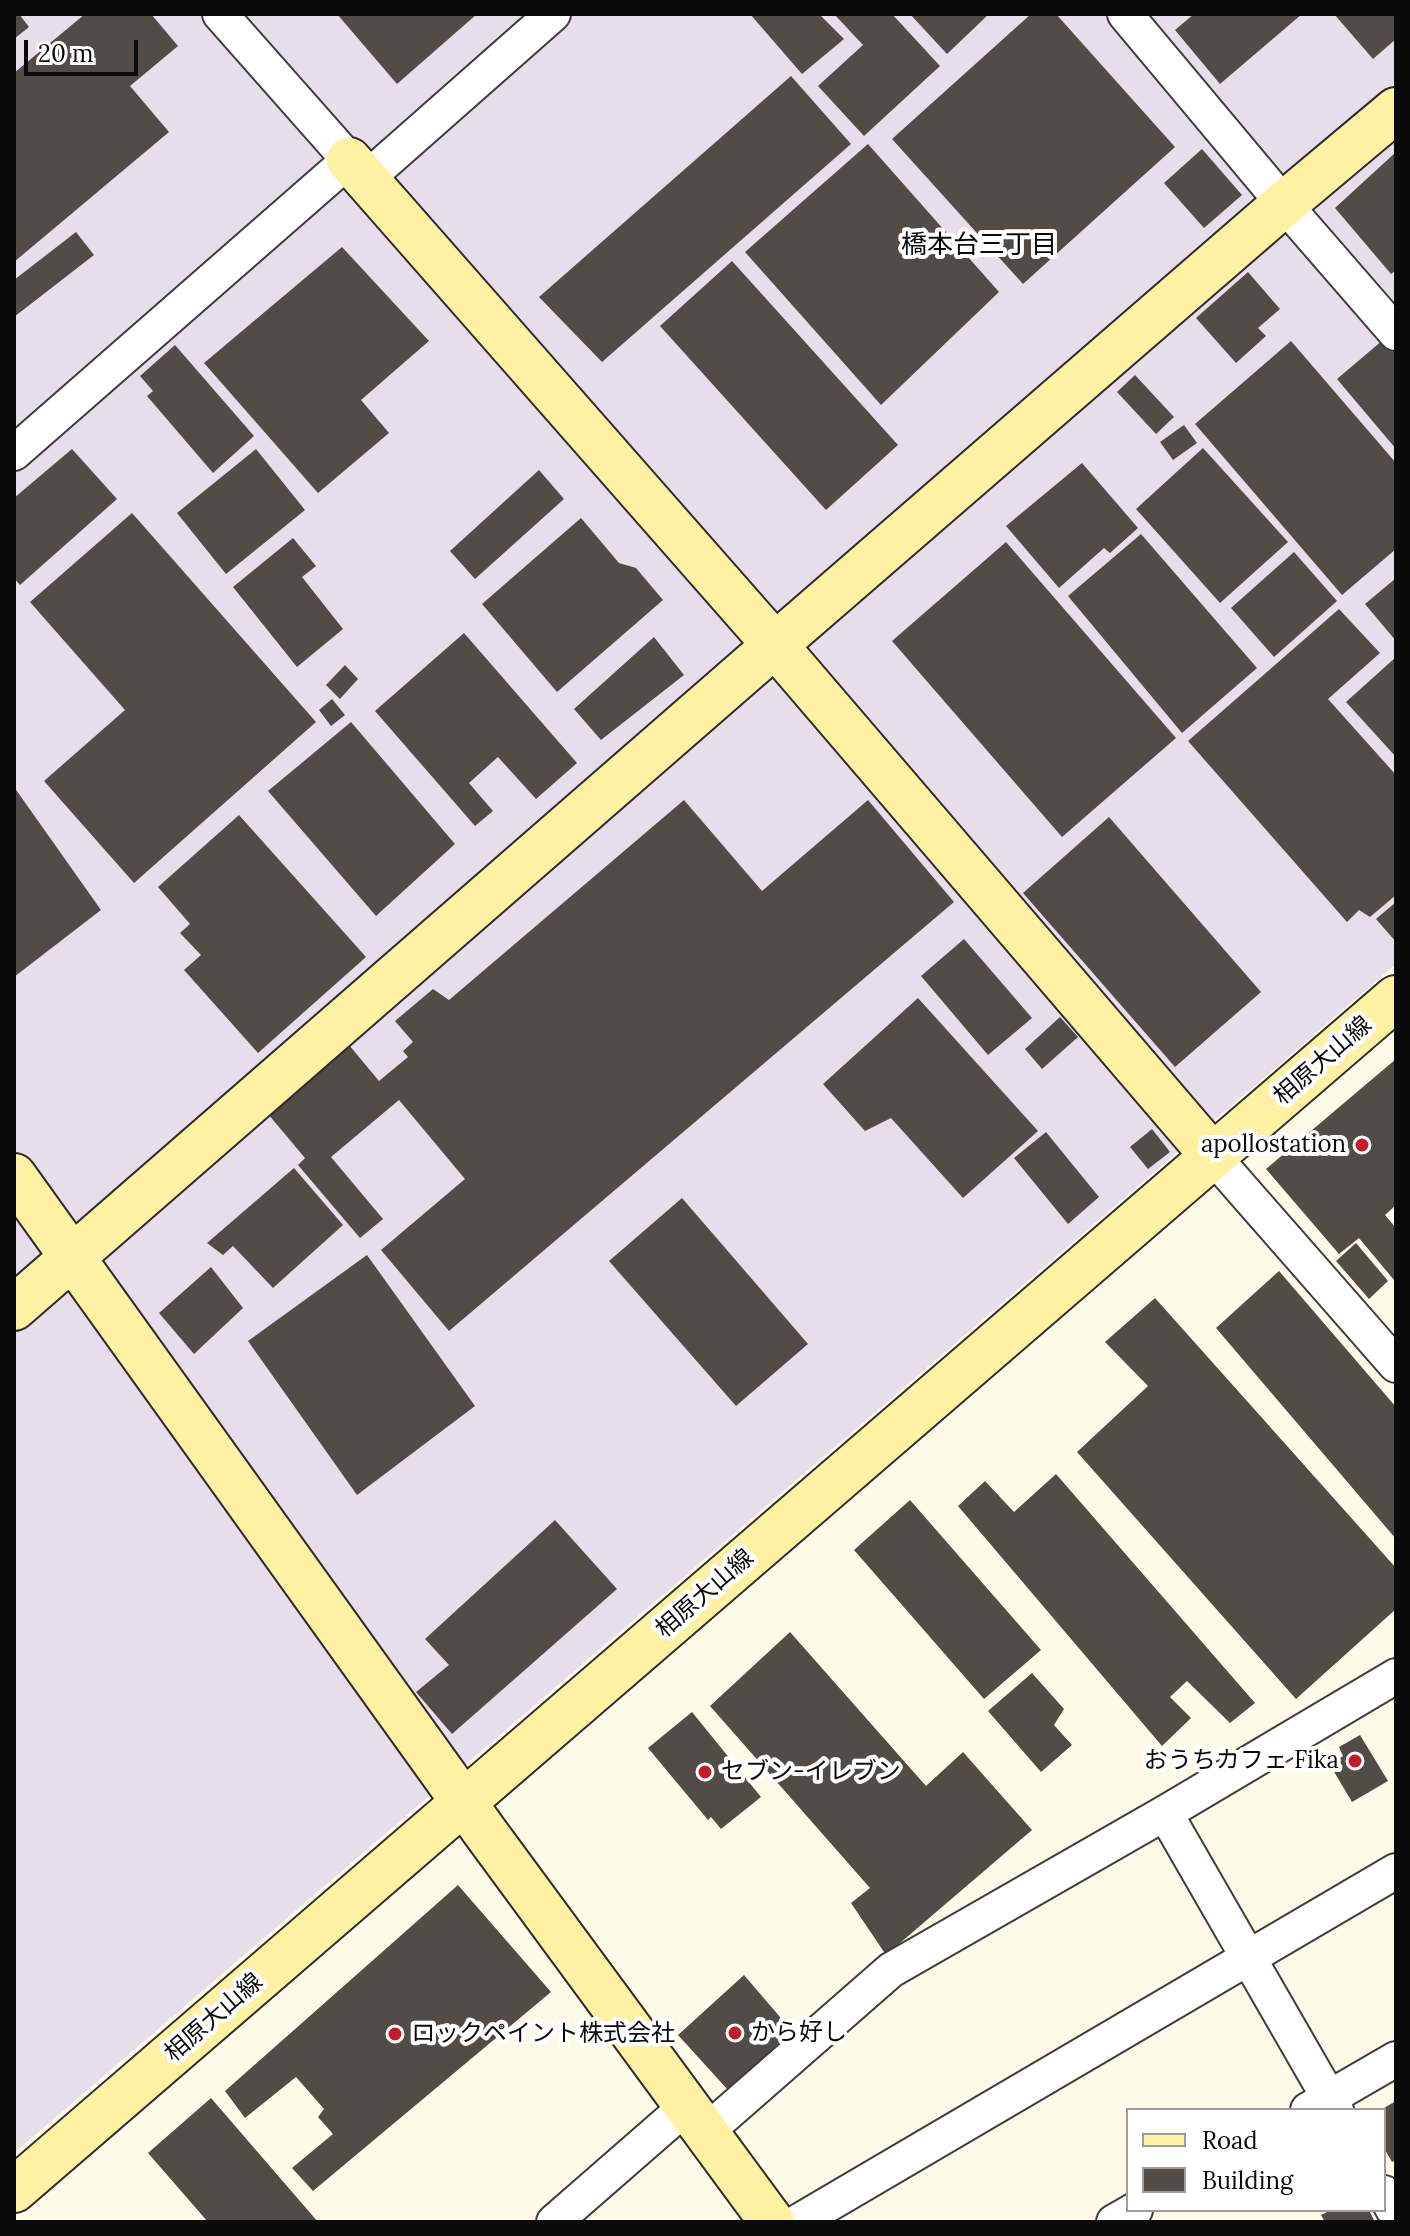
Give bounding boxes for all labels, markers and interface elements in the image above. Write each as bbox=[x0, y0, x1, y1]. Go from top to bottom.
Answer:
scale bar bbox=[28, 24, 142, 74]
text: 20 m bbox=[38, 38, 94, 69]
district label: 橋本台三丁目 bbox=[901, 230, 1057, 262]
street label: 相原大山線 bbox=[1268, 1011, 1378, 1111]
place label: apollostation bbox=[1201, 1131, 1346, 1159]
marker: apollostation bbox=[1353, 1136, 1371, 1154]
street label: 相原大山線 bbox=[650, 1544, 760, 1644]
place label: おうちカフェ Fika bbox=[1144, 1747, 1339, 1775]
marker: おうちカフェ Fika bbox=[1346, 1752, 1364, 1770]
place label: セブン-イレブン bbox=[721, 1758, 901, 1786]
marker: セブン-イレブン bbox=[696, 1763, 714, 1781]
street label: 相原大山線 bbox=[159, 1968, 269, 2068]
place label: から好し bbox=[751, 2019, 847, 2047]
place label: ロックペイント株式会社 bbox=[411, 2020, 675, 2048]
marker: から好し bbox=[726, 2024, 744, 2042]
marker: ロックペイント株式会社 bbox=[386, 2025, 404, 2043]
legend bbox=[1126, 2108, 1386, 2212]
text: Road bbox=[1202, 2125, 1258, 2156]
text: Building bbox=[1202, 2165, 1293, 2196]

